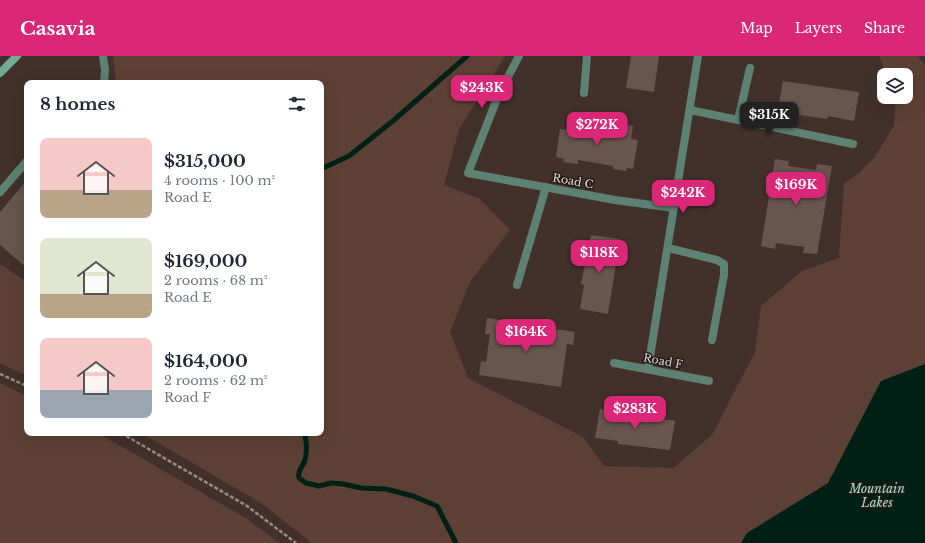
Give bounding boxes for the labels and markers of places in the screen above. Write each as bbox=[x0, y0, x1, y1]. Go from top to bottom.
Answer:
pin: $243K bbox=[454, 75, 510, 109]
pin: $315K bbox=[741, 102, 797, 136]
pin: $272K bbox=[569, 112, 625, 146]
pin: $169K bbox=[768, 172, 824, 206]
pin: $242K bbox=[655, 180, 711, 214]
pin: $118K bbox=[571, 240, 627, 274]
pin: $164K bbox=[498, 319, 554, 353]
pin: $283K bbox=[607, 396, 663, 430]

